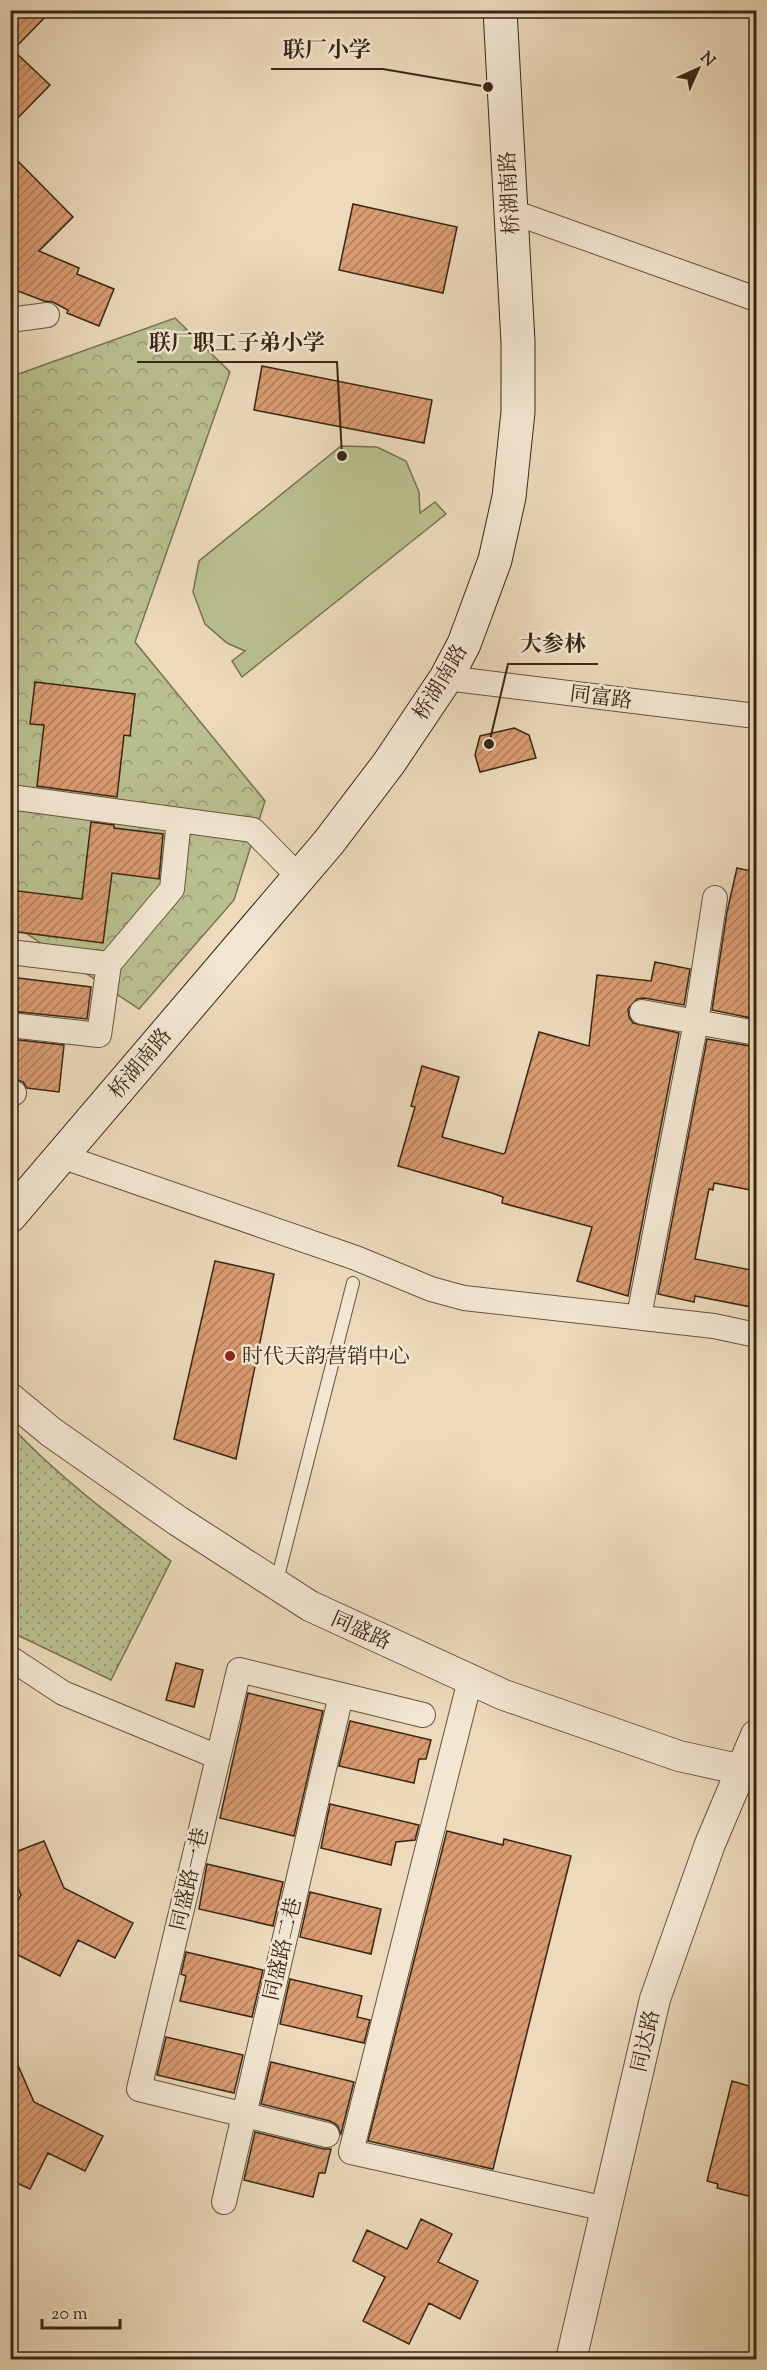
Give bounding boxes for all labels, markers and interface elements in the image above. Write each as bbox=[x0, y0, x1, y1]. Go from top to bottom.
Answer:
callout: 联厂小学 bbox=[271, 29, 383, 69]
text: 联厂小学 bbox=[283, 36, 371, 68]
north arrow bbox=[668, 39, 728, 99]
text: N bbox=[694, 48, 720, 73]
street label: 桥湖南路 bbox=[494, 150, 528, 236]
callout: 联厂职工子弟小学 bbox=[137, 322, 337, 362]
text: 联厂职工子弟小学 bbox=[149, 329, 325, 361]
callout: 大参林 bbox=[508, 624, 598, 664]
text: 大参林 bbox=[520, 630, 586, 662]
street label: 桥湖南路 bbox=[407, 639, 476, 727]
street label: 同富路 bbox=[568, 680, 634, 718]
street label: 桥湖南路 bbox=[103, 1022, 180, 1106]
place label: 时代天韵营销中心 bbox=[242, 1343, 410, 1373]
marker: 时代天韵营销中心 bbox=[223, 1349, 237, 1363]
street label: 同盛路 bbox=[325, 1605, 395, 1658]
street label: 同盛路一巷 bbox=[165, 1825, 217, 1934]
street label: 同盛路二巷 bbox=[258, 1895, 310, 2004]
street label: 同达路 bbox=[625, 2007, 669, 2076]
scale bar bbox=[42, 2292, 120, 2330]
text: 20 m bbox=[51, 2302, 88, 2328]

